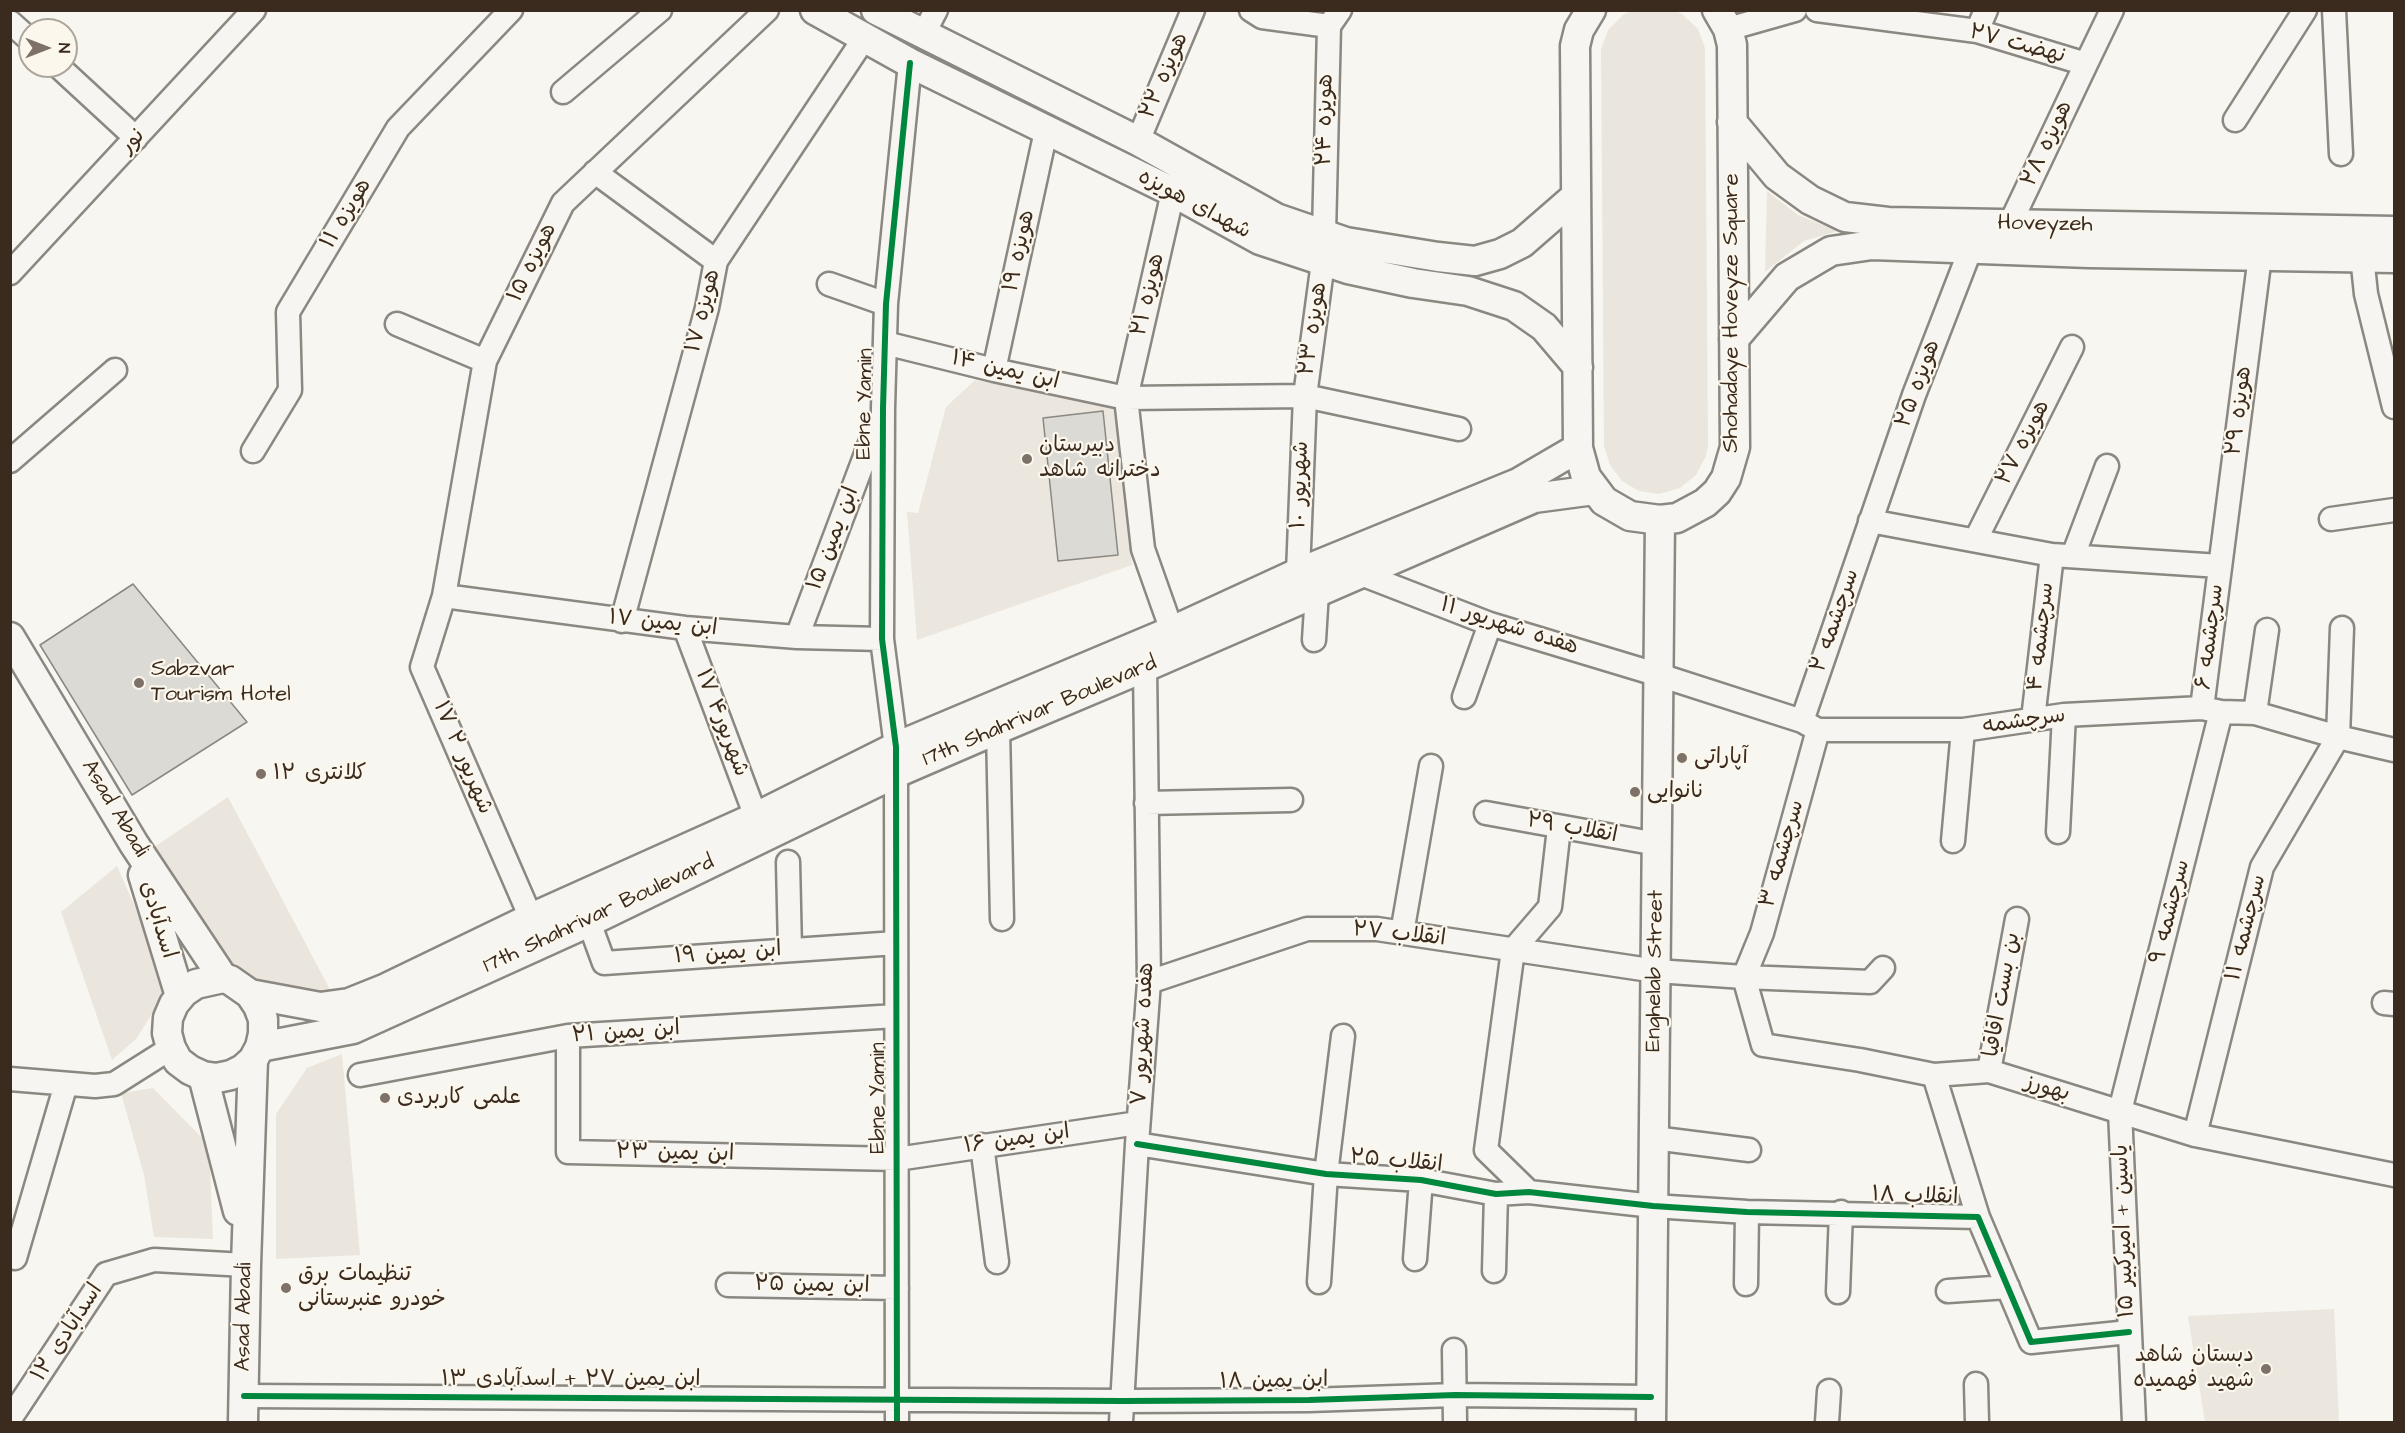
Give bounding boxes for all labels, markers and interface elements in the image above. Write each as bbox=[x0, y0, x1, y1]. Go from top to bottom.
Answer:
north arrow bbox=[18, 18, 78, 78]
street label: نهضت ۲۷ bbox=[1966, 19, 2068, 71]
street label: هویزه ۲۲ bbox=[1135, 29, 1195, 123]
text: N bbox=[53, 43, 75, 53]
street label: هویزه ۲۴ bbox=[1312, 73, 1340, 167]
street label: هویزه ۲۸ bbox=[2017, 97, 2079, 191]
street label: نور bbox=[115, 124, 151, 160]
street label: شهدای هویزه bbox=[1133, 164, 1255, 246]
street label: Shohadaye Hoveyze Square bbox=[1719, 173, 1745, 453]
street label: هویزه ۱۱ bbox=[316, 174, 378, 254]
street label: هویزه ۱۹ bbox=[998, 208, 1042, 294]
street label: Hoveyzeh bbox=[1997, 211, 2093, 239]
street label: هویزه ۱۵ bbox=[503, 219, 563, 307]
street label: هویزه ۲۱ bbox=[1127, 251, 1171, 339]
street label: هویزه ۱۷ bbox=[681, 267, 727, 355]
street label: هویزه ۲۳ bbox=[1294, 281, 1334, 377]
street label: هویزه ۲۵ bbox=[1891, 337, 1947, 431]
street label: ابن یمین ۱۴ bbox=[948, 346, 1062, 396]
street label: Ebne Yamin bbox=[852, 348, 880, 460]
street label: هویزه ۲۹ bbox=[2221, 365, 2259, 457]
street label: هویزه ۲۷ bbox=[1991, 396, 2057, 490]
place label: دبیرستان دخترانه شاهد bbox=[1039, 433, 1161, 484]
street label: شهریور ۱۰ bbox=[1286, 441, 1316, 529]
marker: دبیرستان دخترانه شاهد bbox=[1020, 452, 1034, 466]
street label: ابن یمین ۱۵ bbox=[802, 484, 866, 594]
street label: سرچشمه ۲ bbox=[1806, 566, 1866, 676]
street label: سرچشمه ۴ bbox=[2023, 581, 2061, 693]
street label: سرچشمه ۶ bbox=[2191, 583, 2231, 691]
street label: هفده شهریور ۱۱ bbox=[1437, 592, 1581, 662]
street label: ابن یمین ۱۷ bbox=[607, 605, 719, 643]
street label: 17th Shahrivar Boulevard bbox=[919, 651, 1161, 773]
place label: Sabzvar Tourism Hotel bbox=[151, 657, 291, 708]
street label: ۱۷ شهریور۴ bbox=[688, 666, 754, 780]
marker: Sabzvar Tourism Hotel bbox=[132, 676, 146, 690]
street label: ۱۷ شهریور ۲ bbox=[426, 698, 498, 818]
street label: سرچشمه bbox=[1981, 703, 2067, 741]
place label: آپاراتی bbox=[1694, 745, 1748, 771]
marker: آپاراتی bbox=[1675, 751, 1689, 765]
street label: Asad Abadi bbox=[75, 756, 153, 862]
place label: کلانتری ۱۲ bbox=[273, 761, 367, 787]
marker: کلانتری ۱۲ bbox=[254, 767, 268, 781]
place label: نانوایی bbox=[1647, 779, 1704, 805]
marker: نانوایی bbox=[1628, 785, 1642, 799]
street label: سرچشمه ۳ bbox=[1755, 797, 1811, 911]
street label: انقلاب ۲۹ bbox=[1524, 808, 1620, 850]
street label: 17th Shahrivar Boulevard bbox=[479, 850, 719, 980]
street label: سرچشمه ۹ bbox=[2145, 857, 2197, 967]
street label: سرچشمه ۱۱ bbox=[2221, 872, 2273, 984]
street label: اسدآبادی bbox=[133, 878, 181, 962]
street label: Enghelab Street bbox=[1641, 890, 1671, 1052]
street label: انقلاب ۲۷ bbox=[1351, 917, 1447, 953]
street label: بن بست اقاقیا bbox=[1979, 930, 2027, 1060]
street label: ابن یمین ۱۹ bbox=[674, 937, 782, 971]
street label: هفده شهریور ۷ bbox=[1127, 962, 1161, 1106]
street label: ابن یمین ۲۱ bbox=[571, 1016, 681, 1050]
street label: Ebne Yamin bbox=[866, 1042, 892, 1154]
street label: بهورز bbox=[2021, 1070, 2073, 1108]
place label: علمی کاربردی bbox=[397, 1085, 521, 1111]
marker: علمی کاربردی bbox=[378, 1091, 392, 1105]
street label: ابن یمین ۱۶ bbox=[962, 1120, 1072, 1160]
street label: ابن یمین ۲۳ bbox=[616, 1140, 734, 1168]
street label: یاسین + امیرکبیر ۱۵ bbox=[2109, 1144, 2141, 1318]
street label: انقلاب ۲۵ bbox=[1348, 1145, 1444, 1179]
street label: انقلاب ۱۸ bbox=[1871, 1182, 1959, 1212]
street label: Asad Abadi bbox=[231, 1262, 259, 1372]
place label: تنظیمات برق خودرو عنبرستانی bbox=[298, 1262, 446, 1314]
street label: ابن یمین ۲۵ bbox=[754, 1272, 870, 1300]
street label: اسدآبادی ۱۲ bbox=[27, 1279, 109, 1387]
marker: تنظیمات برق خودرو عنبرستانی bbox=[279, 1281, 293, 1295]
place label: دبستان شاهد شهید فهمیده bbox=[2133, 1343, 2254, 1394]
marker: دبستان شاهد شهید فهمیده bbox=[2259, 1362, 2273, 1376]
street label: ابن یمین ۲۷ + اسدآبادی ۱۳ bbox=[441, 1367, 701, 1393]
street label: ابن یمین ۱۸ bbox=[1219, 1368, 1329, 1396]

